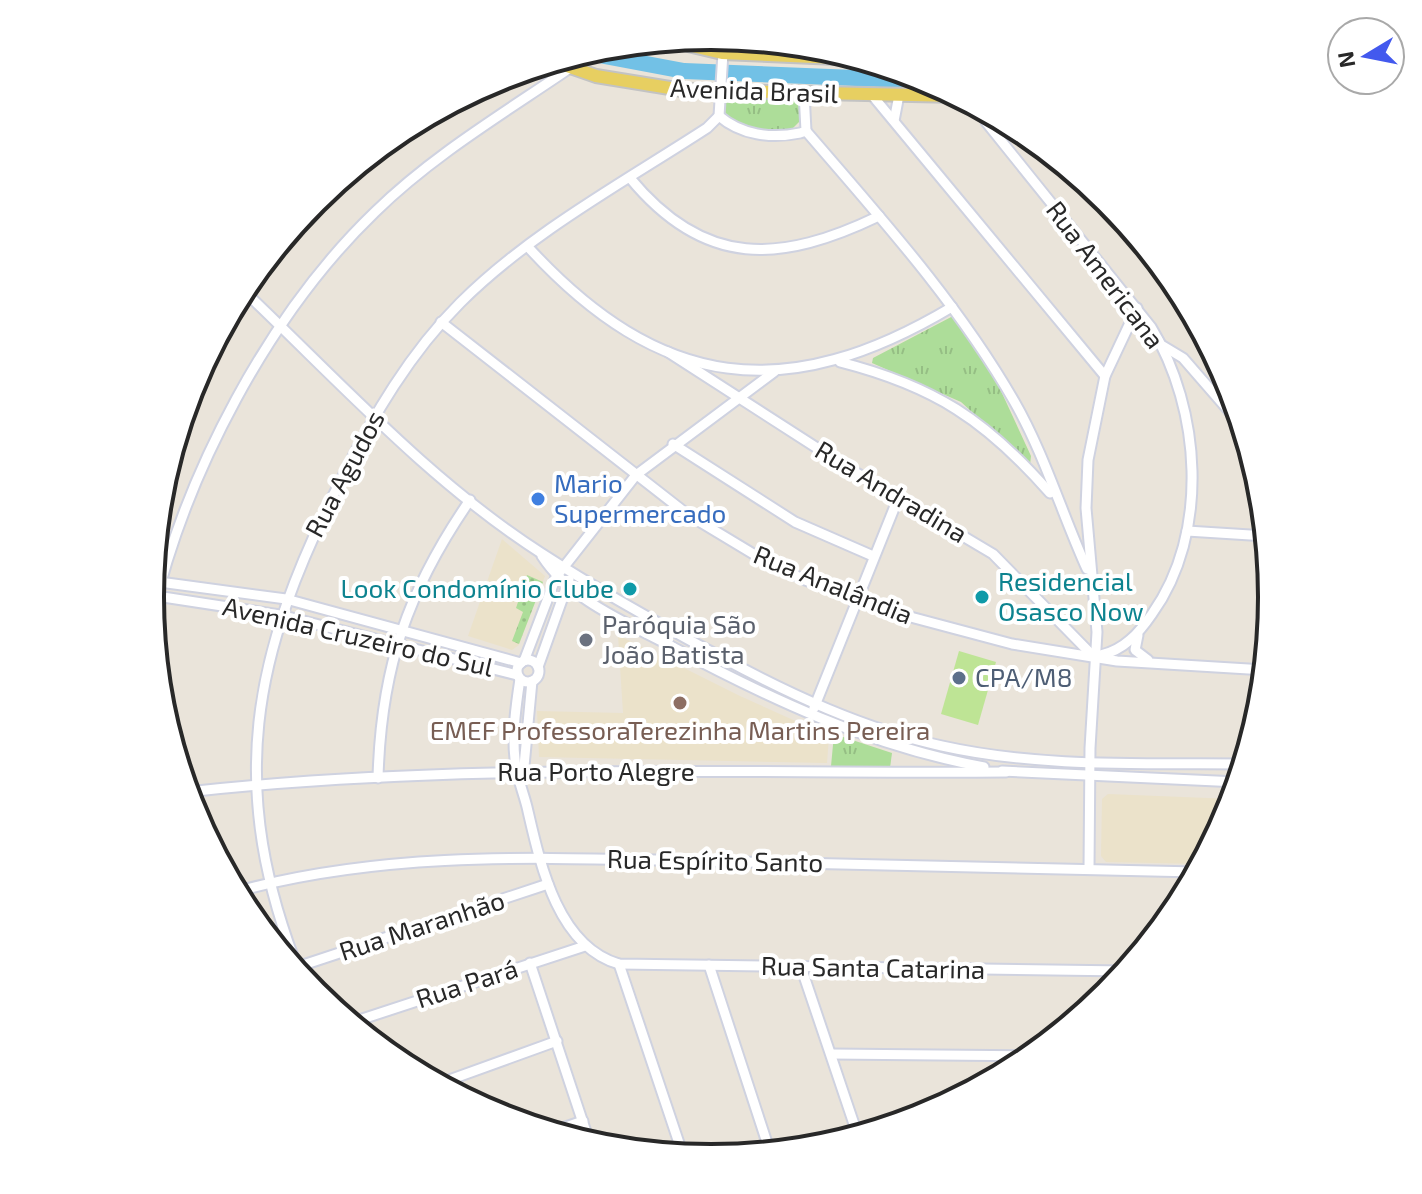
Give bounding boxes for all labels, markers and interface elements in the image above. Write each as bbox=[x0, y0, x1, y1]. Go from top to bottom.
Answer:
north arrow bbox=[1326, 16, 1406, 96]
text: N bbox=[1331, 50, 1360, 70]
street label: Avenida Brasil bbox=[670, 71, 839, 108]
street label: Rua Americana bbox=[1041, 194, 1172, 354]
street label: Rua Agudos bbox=[297, 405, 390, 542]
street label: Rua Andradina bbox=[810, 433, 973, 548]
place label: Mario Supermercado bbox=[554, 467, 726, 528]
marker: Mario Supermercado bbox=[529, 490, 547, 508]
street label: Rua Analândia bbox=[750, 538, 918, 630]
place label: Residencial Osasco Now bbox=[998, 565, 1144, 626]
place label: Look Condomínio Clube bbox=[341, 572, 614, 603]
marker: Look Condomínio Clube bbox=[621, 580, 639, 598]
marker: Residencial Osasco Now bbox=[973, 588, 991, 606]
street label: Avenida Cruzeiro do Sul bbox=[220, 589, 497, 682]
place label: Paróquia São João Batista bbox=[602, 608, 756, 669]
marker: Paróquia São João Batista bbox=[577, 631, 595, 649]
place label: CPA/M8 bbox=[975, 661, 1072, 692]
marker: CPA/M8 bbox=[950, 669, 968, 687]
marker: EMEF ProfessoraTerezinha Martins Pereira bbox=[671, 694, 689, 712]
place label: EMEF ProfessoraTerezinha Martins Pereira bbox=[430, 714, 930, 745]
street label: Rua Porto Alegre bbox=[497, 755, 695, 786]
street label: Rua Espírito Santo bbox=[607, 842, 823, 877]
street label: Rua Maranhão bbox=[335, 883, 508, 966]
street label: Rua Santa Catarina bbox=[761, 949, 985, 984]
street label: Rua Pará bbox=[412, 952, 521, 1014]

